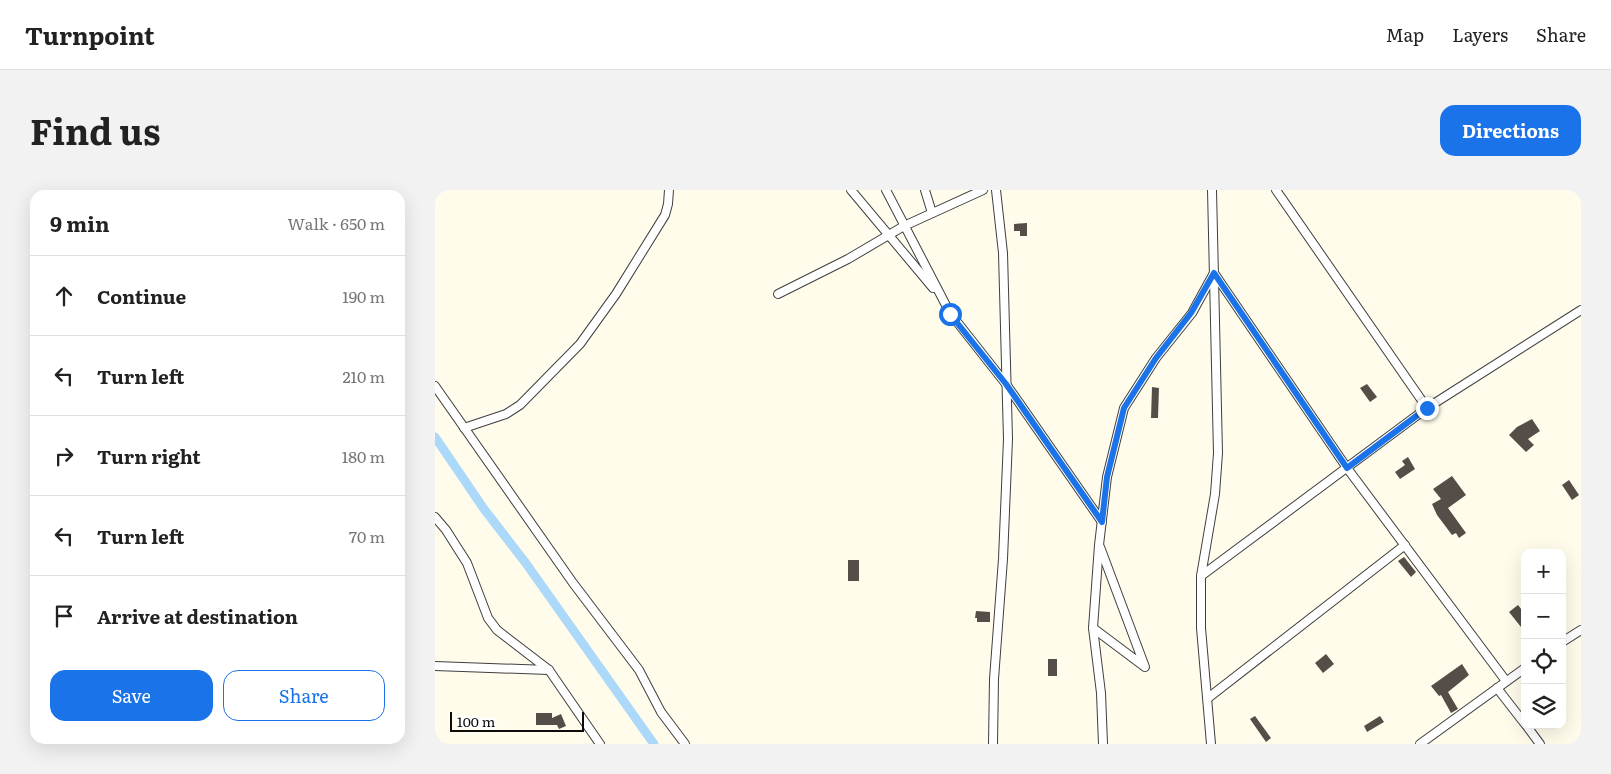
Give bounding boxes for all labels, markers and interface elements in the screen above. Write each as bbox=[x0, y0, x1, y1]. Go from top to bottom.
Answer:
text: Turnpoint bbox=[25, 17, 155, 52]
text: Map bbox=[1386, 21, 1424, 48]
text: Layers bbox=[1452, 21, 1508, 48]
text: Share bbox=[1536, 21, 1586, 48]
text: Find us bbox=[30, 104, 160, 156]
button: Directions bbox=[1440, 105, 1581, 156]
text: 9 min bbox=[50, 207, 110, 238]
text: Walk · 650 m bbox=[288, 211, 385, 235]
icon: ahead bbox=[50, 282, 78, 310]
text: Continue bbox=[97, 282, 186, 310]
text: 190 m bbox=[342, 284, 385, 308]
route start bbox=[939, 303, 962, 326]
icon: left bbox=[50, 362, 78, 390]
text: Turn left bbox=[97, 362, 184, 390]
text: 210 m bbox=[342, 364, 385, 388]
route end bbox=[1416, 397, 1439, 420]
icon: right bbox=[50, 442, 78, 470]
text: Turn right bbox=[97, 442, 201, 470]
text: 180 m bbox=[342, 444, 385, 468]
icon: left bbox=[50, 522, 78, 550]
text: Turn left bbox=[97, 522, 184, 550]
text: 70 m bbox=[349, 524, 385, 548]
map controls bbox=[1521, 549, 1566, 729]
button: + bbox=[1521, 549, 1566, 594]
button: − bbox=[1521, 594, 1566, 639]
icon: arrive bbox=[50, 602, 78, 630]
text: Arrive at destination bbox=[97, 602, 298, 630]
button: locate bbox=[1521, 639, 1566, 684]
button: Save bbox=[50, 670, 213, 721]
button: Share bbox=[223, 670, 385, 721]
button: layers bbox=[1521, 684, 1566, 729]
scale bar bbox=[450, 709, 584, 732]
text: 100 m bbox=[457, 711, 495, 731]

